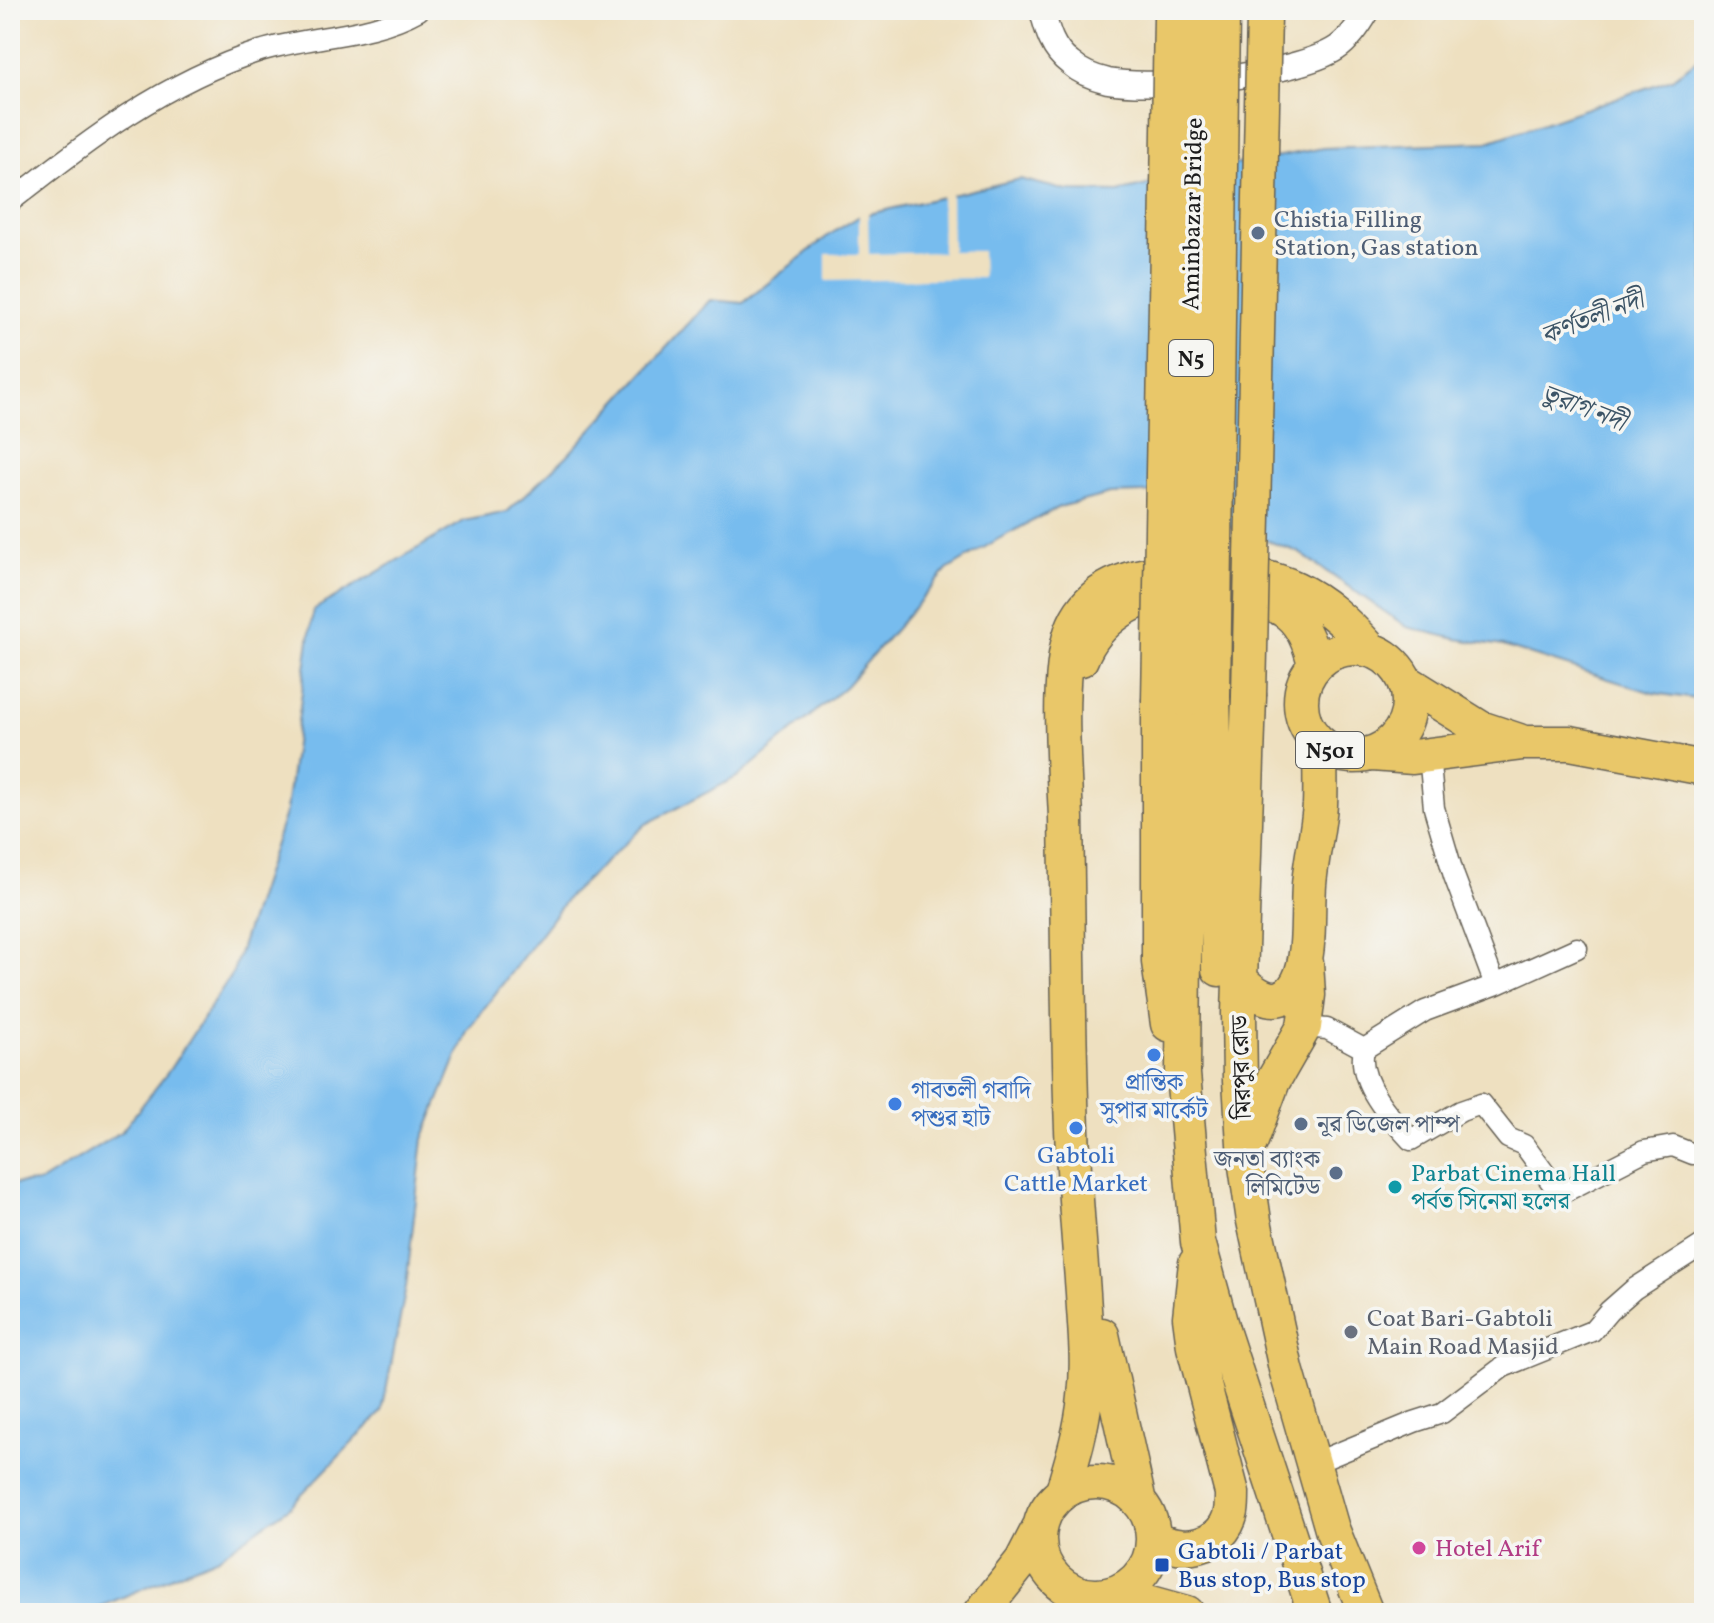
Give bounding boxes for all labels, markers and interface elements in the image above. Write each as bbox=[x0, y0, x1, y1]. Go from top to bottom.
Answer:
street label: Aminbazar Bridge bbox=[1175, 117, 1213, 311]
place label: Chistia Filling Station, Gas station bbox=[1274, 204, 1479, 266]
marker: Chistia Filling Station, Gas station bbox=[1249, 224, 1267, 242]
water label: কর্ণতলী নদী bbox=[1536, 282, 1652, 355]
road number: N5 bbox=[1169, 340, 1213, 376]
water label: তুরাগ নদী bbox=[1536, 376, 1633, 442]
road number: N501 bbox=[1296, 732, 1364, 768]
street label: মিরপুর রোড bbox=[1224, 1013, 1262, 1120]
marker: প্রান্তিক সুপার মার্কেট bbox=[1145, 1046, 1163, 1064]
place label: প্রান্তিক সুপার মার্কেট bbox=[1099, 1067, 1209, 1129]
place label: গাবতলী গবাদি পশুর হাট bbox=[911, 1075, 1032, 1137]
marker: গাবতলী গবাদি পশুর হাট bbox=[886, 1095, 904, 1113]
place label: নূর ডিজেল পাম্প bbox=[1316, 1109, 1461, 1143]
marker: নূর ডিজেল পাম্প bbox=[1292, 1115, 1310, 1133]
marker: Gabtoli Cattle Market bbox=[1067, 1119, 1085, 1137]
place label: Gabtoli Cattle Market bbox=[1004, 1140, 1148, 1202]
place label: জনতা ব্যাংক লিমিটেড bbox=[1213, 1144, 1321, 1206]
place label: Parbat Cinema Hall পর্বত সিনেমা হলের bbox=[1411, 1158, 1616, 1220]
marker: জনতা ব্যাংক লিমিটেড bbox=[1327, 1164, 1345, 1182]
marker: Parbat Cinema Hall পর্বত সিনেমা হলের bbox=[1386, 1178, 1404, 1196]
place label: Coat Bari-Gabtoli Main Road Masjid bbox=[1367, 1303, 1559, 1365]
marker: Coat Bari-Gabtoli Main Road Masjid bbox=[1342, 1323, 1360, 1341]
place label: Hotel Arif bbox=[1435, 1533, 1543, 1567]
place label: Gabtoli / Parbat Bus stop, Bus stop bbox=[1178, 1536, 1366, 1598]
marker: Hotel Arif bbox=[1410, 1539, 1428, 1557]
marker: Gabtoli / Parbat Bus stop, Bus stop bbox=[1153, 1556, 1171, 1574]

